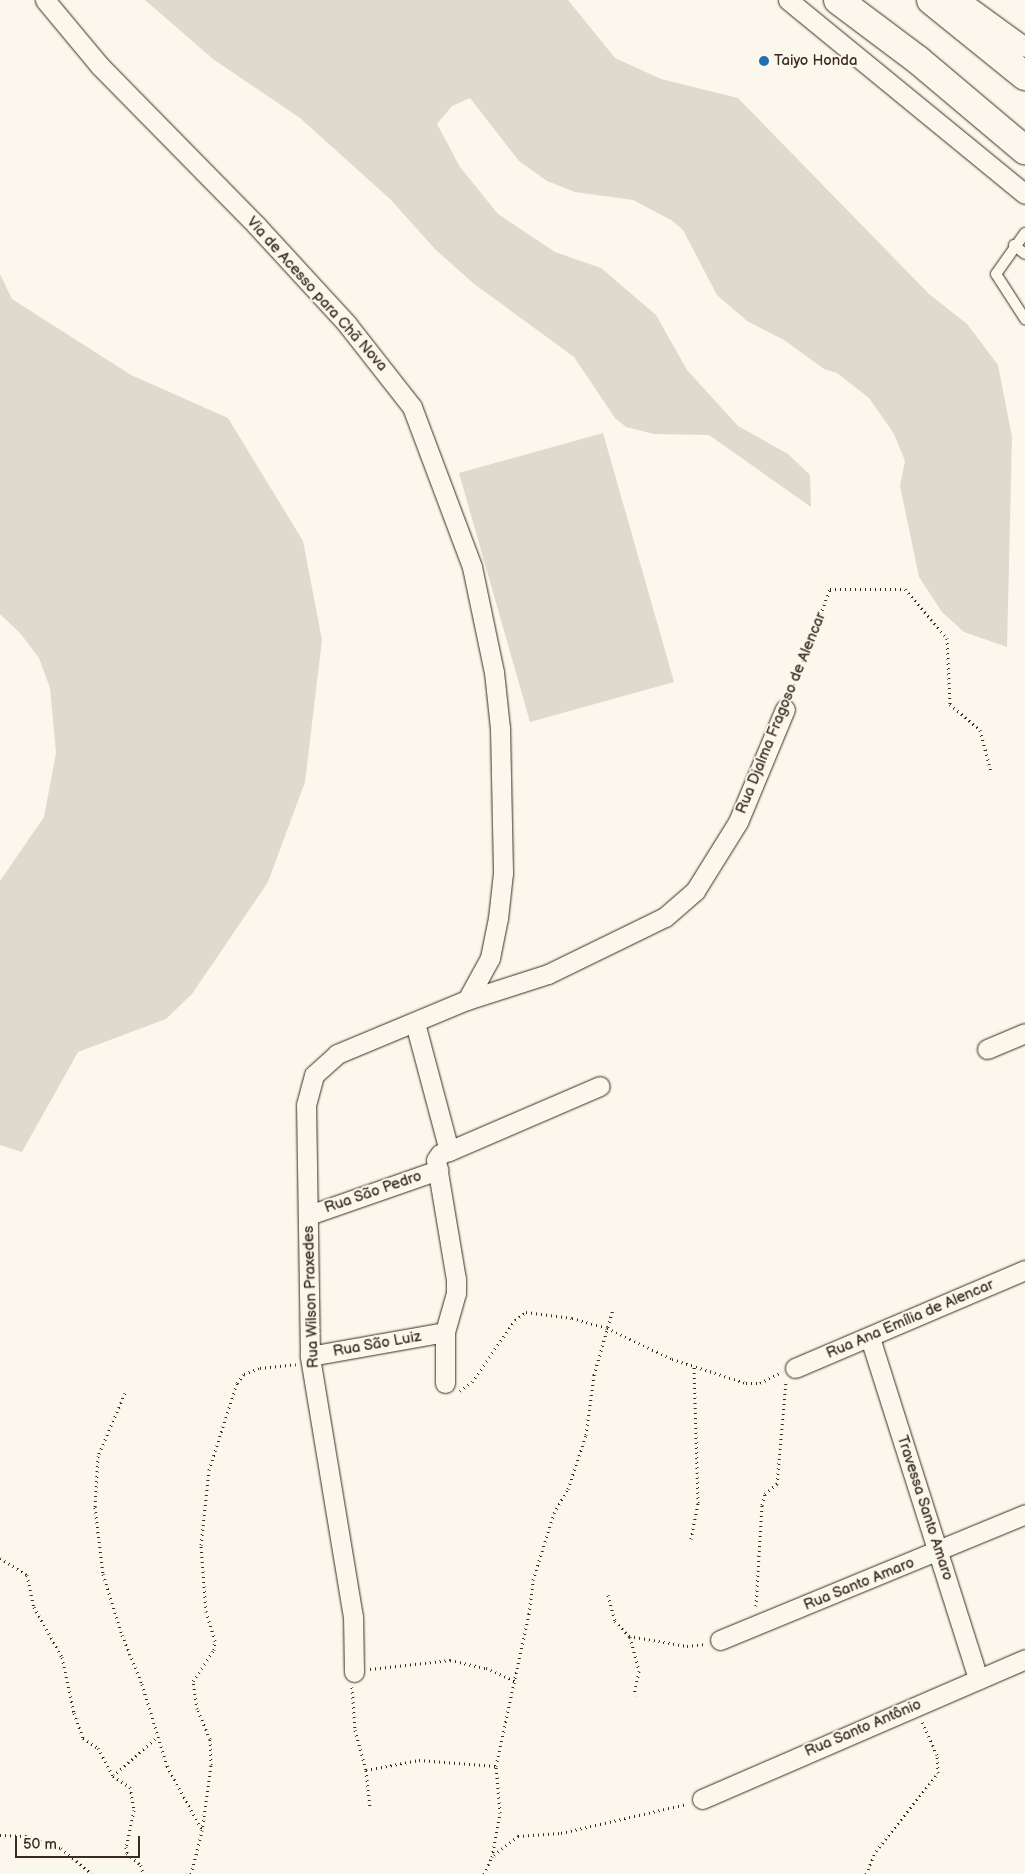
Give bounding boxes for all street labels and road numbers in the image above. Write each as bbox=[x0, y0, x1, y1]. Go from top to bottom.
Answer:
street label: Via de Acesso para Chã Nova bbox=[243, 213, 391, 375]
street label: Rua Djalma Fragoso de Alencar bbox=[732, 610, 830, 816]
street label: Rua São Pedro bbox=[322, 1167, 424, 1217]
street label: Rua Wilson Praxedes bbox=[300, 1225, 322, 1369]
street label: Rua Ana Emília de Alencar bbox=[824, 1276, 996, 1362]
street label: Rua São Luiz bbox=[331, 1327, 423, 1361]
street label: Travessa Santo Amaro bbox=[893, 1433, 957, 1583]
street label: Rua Santo Amaro bbox=[801, 1554, 917, 1614]
street label: Rua Santo Antônio bbox=[802, 1695, 924, 1761]

